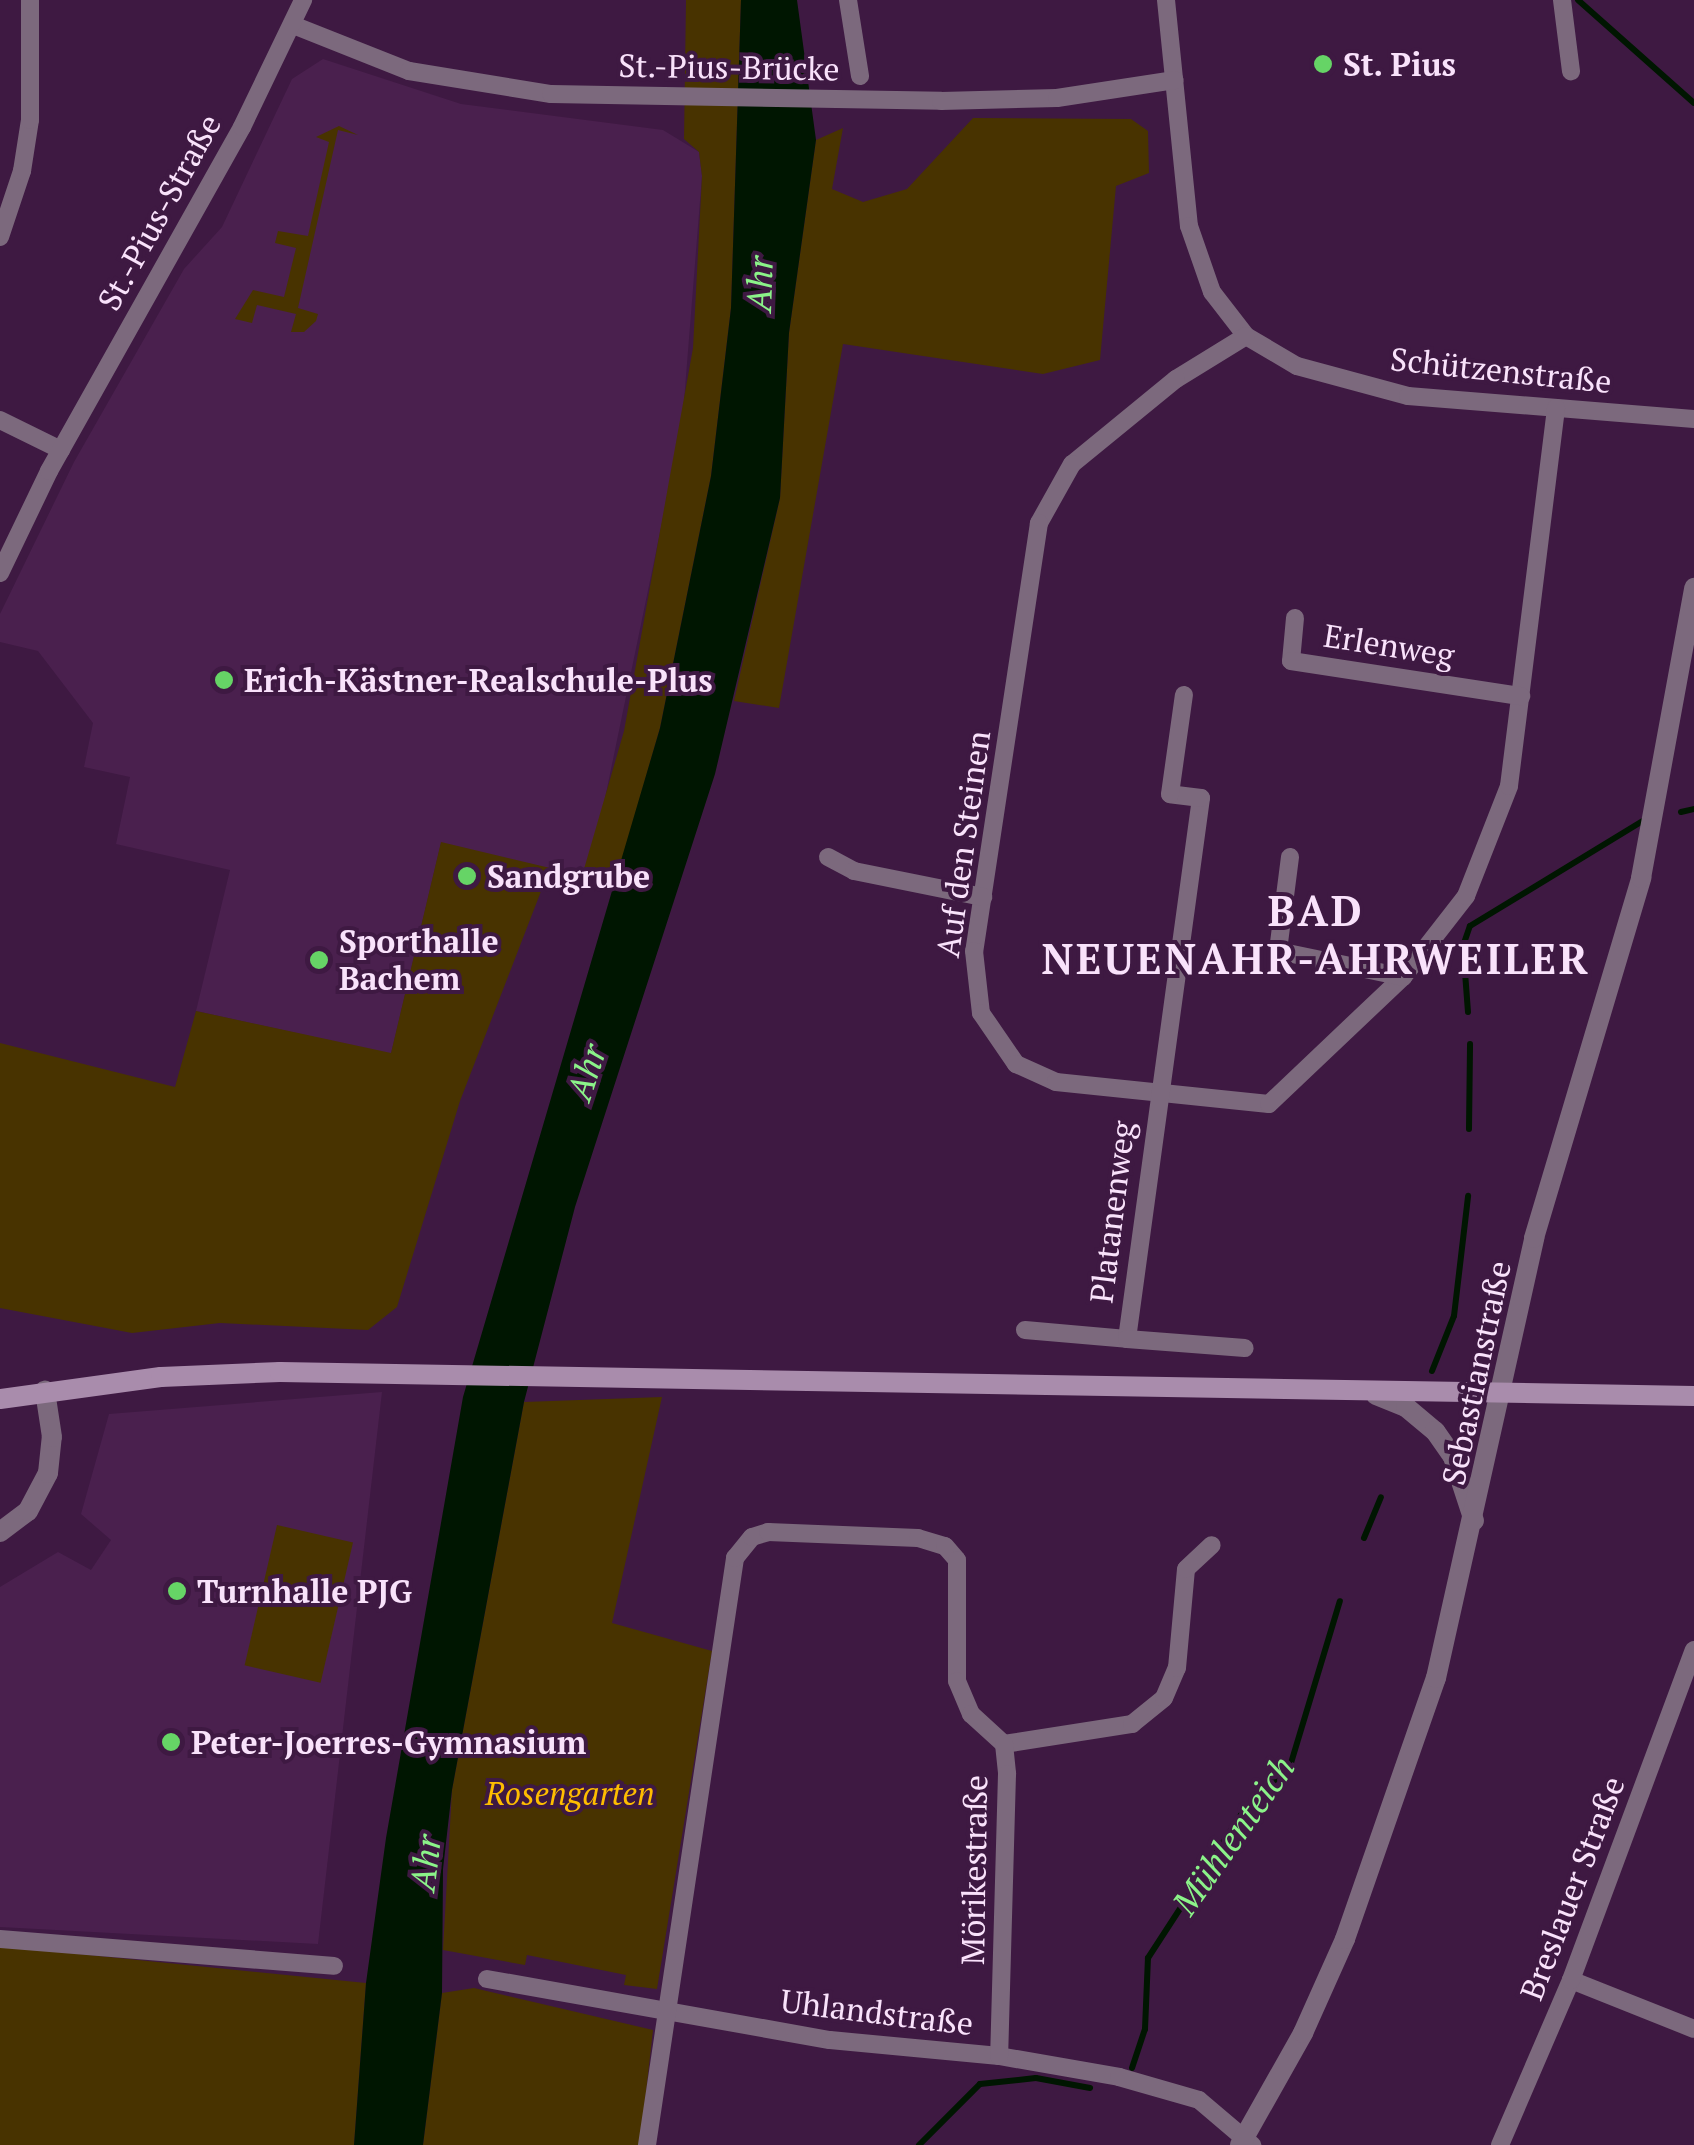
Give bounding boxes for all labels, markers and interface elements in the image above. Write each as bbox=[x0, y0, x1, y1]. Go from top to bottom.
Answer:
place label: St. Pius bbox=[1343, 45, 1457, 83]
street label: St.-Pius-Brücke bbox=[618, 46, 840, 88]
marker: St. Pius bbox=[1312, 53, 1334, 75]
street label: St.-Pius-Straße bbox=[89, 107, 229, 317]
water label: Ahr bbox=[737, 255, 781, 313]
street label: Schützenstraße bbox=[1389, 339, 1613, 401]
street label: Erlenweg bbox=[1321, 616, 1457, 674]
place label: Erich-Kästner-Realschule-Plus bbox=[244, 661, 713, 699]
marker: Erich-Kästner-Realschule-Plus bbox=[213, 669, 235, 691]
street label: Auf den Steinen bbox=[928, 728, 998, 960]
place label: Sandgrube bbox=[487, 857, 650, 895]
marker: Sandgrube bbox=[456, 865, 478, 887]
district label: BAD NEUENAHR-AHRWEILER bbox=[1042, 885, 1590, 984]
place label: Sporthalle Bachem bbox=[339, 923, 499, 998]
marker: Sporthalle Bachem bbox=[308, 949, 330, 971]
water label: Ahr bbox=[557, 1039, 615, 1105]
street label: Platanenweg bbox=[1082, 1119, 1142, 1305]
street label: Sebastianstraße bbox=[1434, 1257, 1518, 1489]
place label: Turnhalle PJG bbox=[197, 1572, 412, 1610]
marker: Turnhalle PJG bbox=[166, 1580, 188, 1602]
place label: Peter-Joerres-Gymnasium bbox=[191, 1723, 586, 1761]
marker: Peter-Joerres-Gymnasium bbox=[160, 1731, 182, 1753]
water label: Mühlenteich bbox=[1163, 1747, 1303, 1923]
street label: Breslauer Straße bbox=[1512, 1771, 1632, 2005]
park label: Rosengarten bbox=[485, 1774, 655, 1812]
street label: Mörikestraße bbox=[953, 1775, 995, 1965]
water label: Ahr bbox=[401, 1833, 449, 1893]
street label: Uhlandstraße bbox=[779, 1981, 975, 2043]

